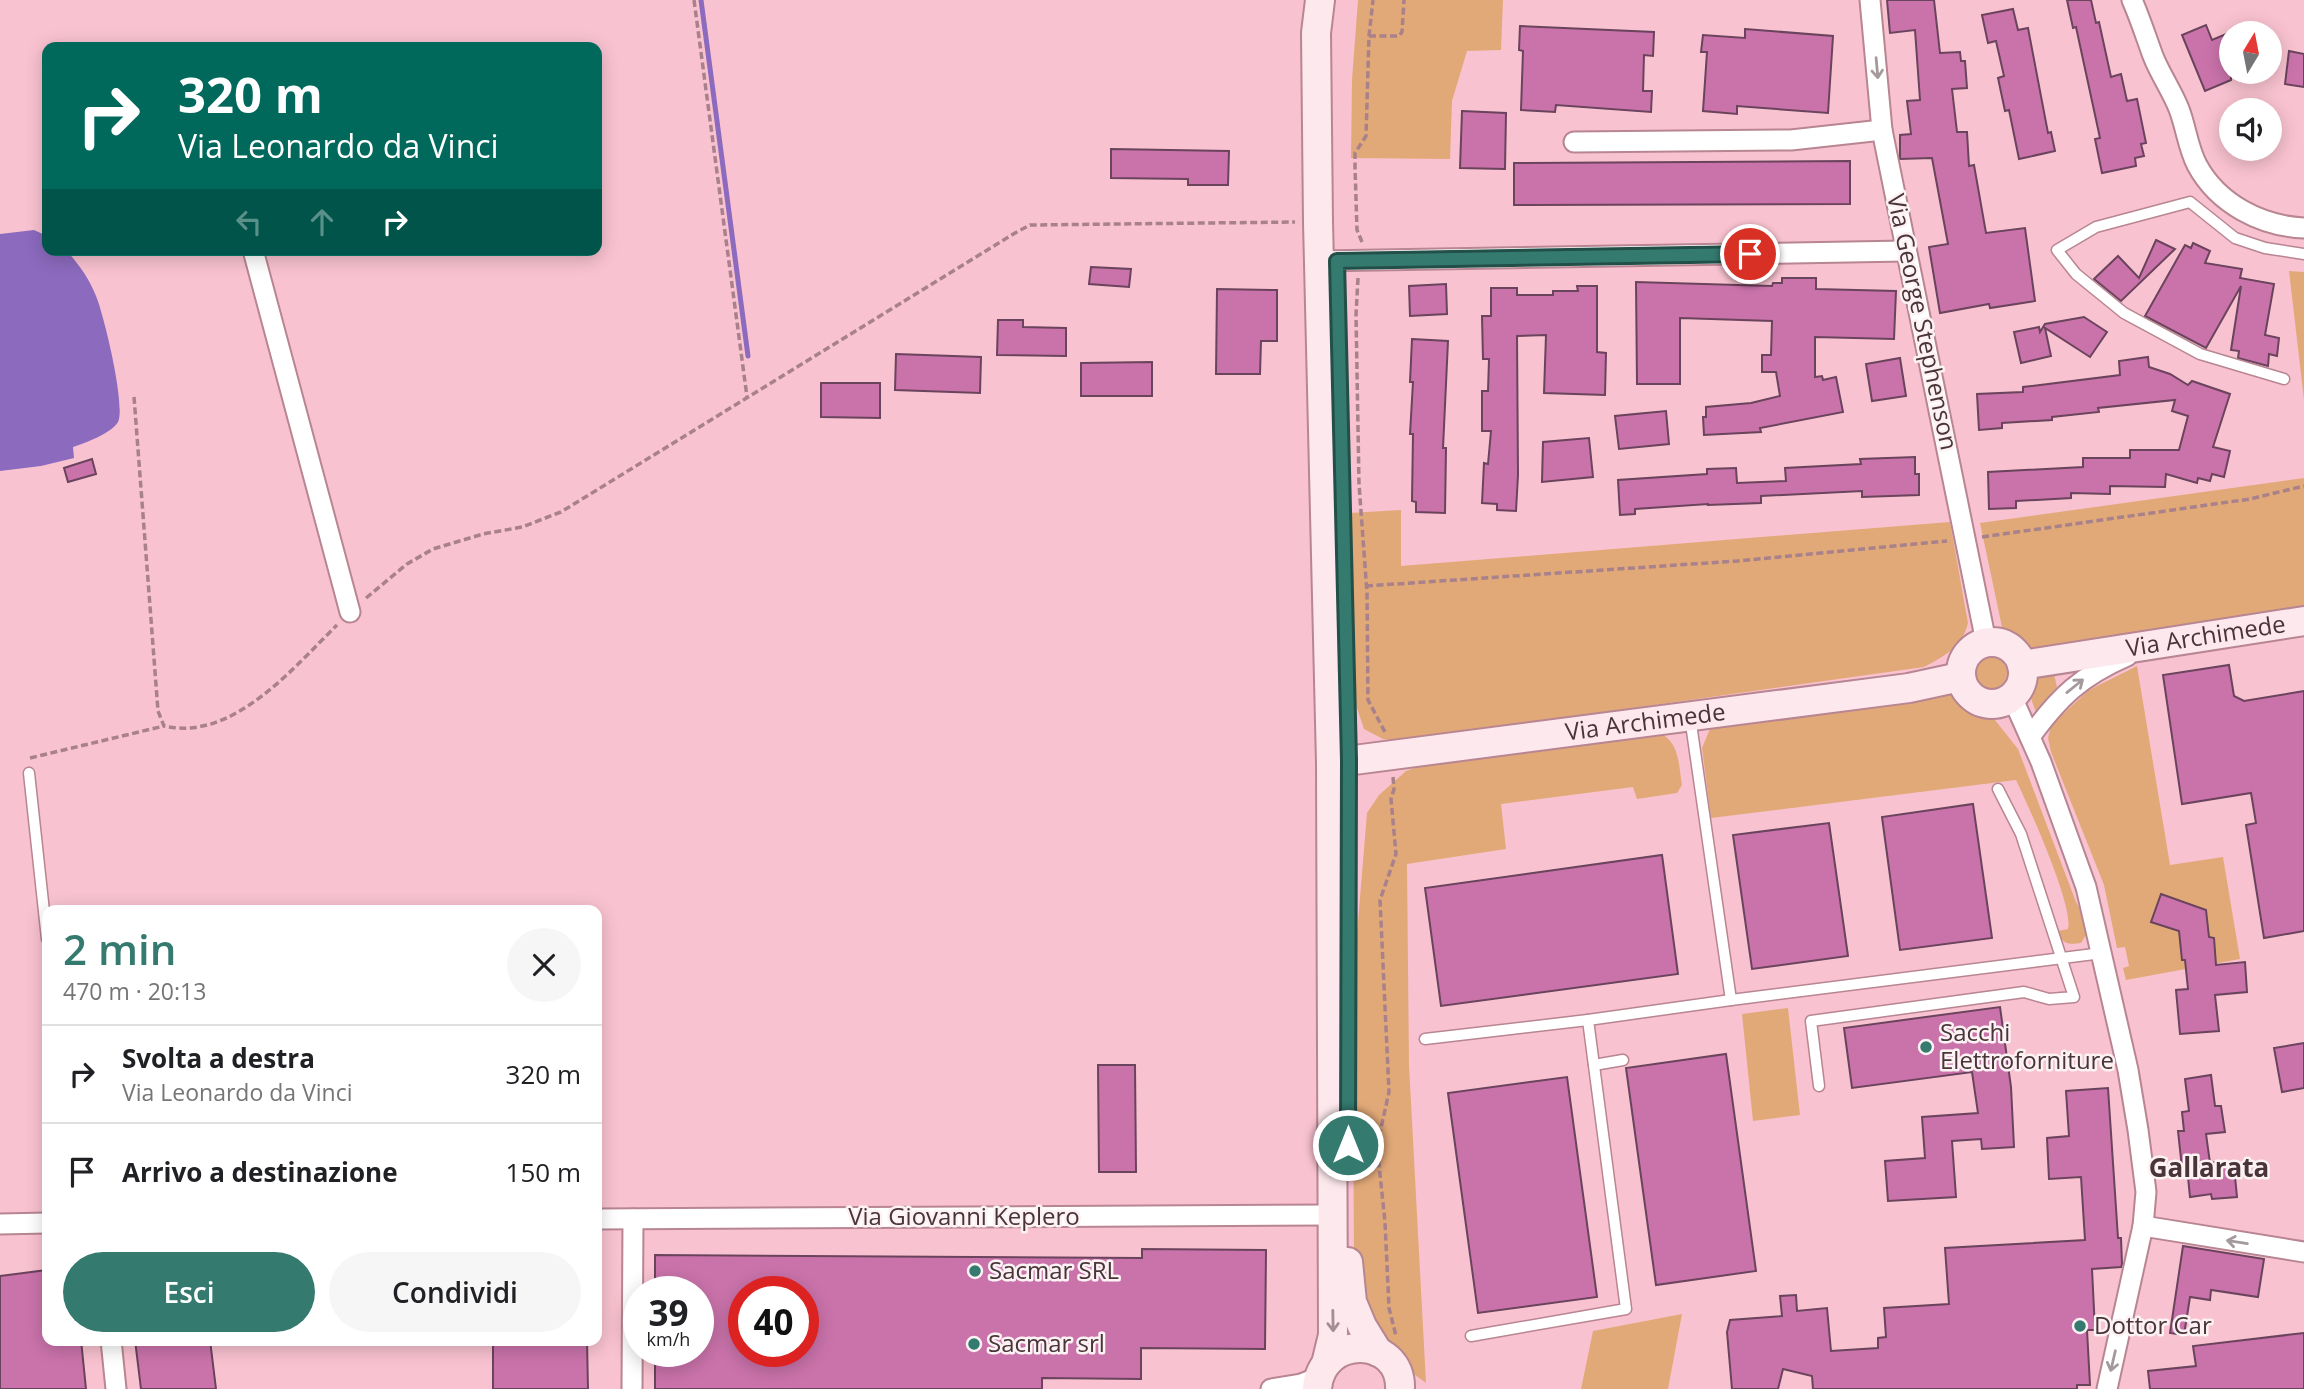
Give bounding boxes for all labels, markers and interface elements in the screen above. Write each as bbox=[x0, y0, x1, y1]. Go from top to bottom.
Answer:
north arrow bbox=[2219, 21, 2282, 84]
map controls bbox=[2219, 21, 2282, 161]
one-way arrow bbox=[1870, 56, 1883, 79]
text: 320 m bbox=[178, 61, 323, 127]
icon: right bbox=[63, 70, 154, 161]
button: sound bbox=[2219, 98, 2282, 161]
text: Via Leonardo da Vinci bbox=[178, 124, 499, 167]
street label: Via George Stephenson bbox=[1880, 190, 1967, 453]
icon: left bbox=[230, 203, 268, 241]
icon: ahead bbox=[303, 203, 341, 241]
icon: right bbox=[376, 203, 414, 241]
pin bbox=[1720, 224, 1780, 284]
icon: arrive bbox=[1731, 235, 1769, 273]
street label: Via Archimede bbox=[2123, 606, 2288, 664]
one-way arrow bbox=[2065, 678, 2083, 694]
street label: Via Archimede bbox=[1563, 694, 1727, 747]
text: 2 min bbox=[63, 920, 176, 977]
button: close bbox=[507, 928, 581, 1002]
text: 470 m · 20:13 bbox=[63, 975, 206, 1007]
place label: Sacchi Elettroforniture bbox=[1940, 1015, 2114, 1076]
marker: Sacchi Elettroforniture bbox=[1918, 1039, 1934, 1055]
text: Svolta a destra bbox=[122, 1040, 315, 1076]
icon: right bbox=[63, 1055, 101, 1093]
text: 320 m bbox=[506, 1056, 581, 1092]
text: Via Leonardo da Vinci bbox=[122, 1076, 352, 1108]
position arrow bbox=[1311, 1108, 1385, 1182]
district label: Gallarata bbox=[2149, 1149, 2269, 1185]
icon: arrive bbox=[63, 1153, 101, 1191]
text: Arrivo a destinazione bbox=[122, 1154, 398, 1190]
text: 150 m bbox=[506, 1154, 581, 1190]
street label: Via Giovanni Keplero bbox=[848, 1199, 1080, 1232]
one-way arrow bbox=[2226, 1235, 2248, 1248]
button: Esci bbox=[63, 1252, 315, 1332]
button: Condividi bbox=[329, 1252, 581, 1332]
place label: Sacmar SRL bbox=[989, 1253, 1119, 1286]
marker: Sacmar SRL bbox=[967, 1263, 983, 1279]
speed limit sign: 40 bbox=[728, 1276, 819, 1367]
text: 39 bbox=[648, 1289, 689, 1336]
place label: Dottor Car bbox=[2094, 1308, 2212, 1341]
one-way arrow bbox=[1326, 1309, 1340, 1332]
marker: Dottor Car bbox=[2072, 1318, 2088, 1334]
place label: Sacmar srl bbox=[988, 1326, 1105, 1359]
text: km/h bbox=[647, 1327, 690, 1351]
marker: Sacmar srl bbox=[966, 1336, 982, 1352]
one-way arrow bbox=[2106, 1349, 2119, 1371]

